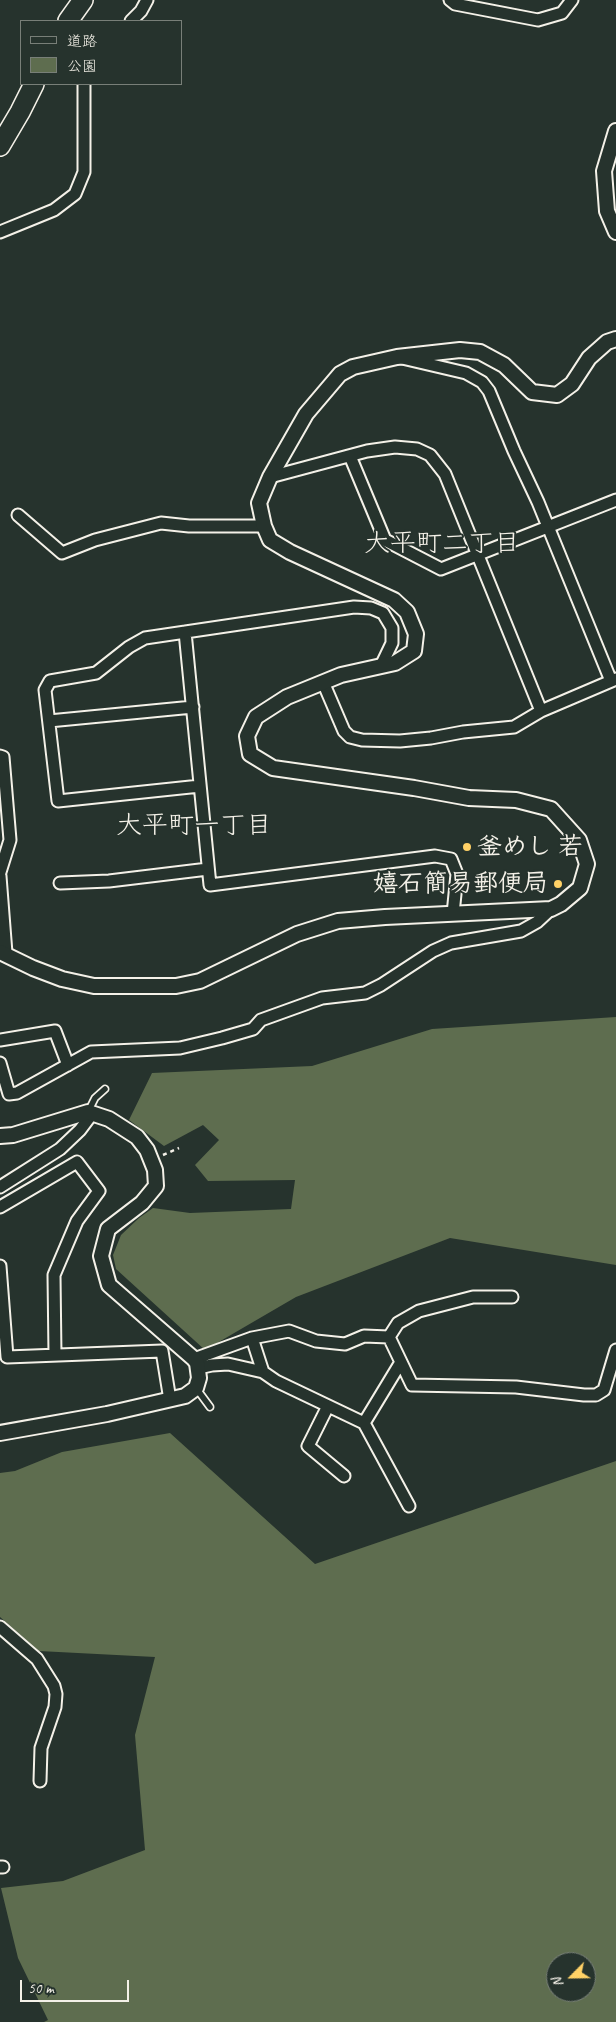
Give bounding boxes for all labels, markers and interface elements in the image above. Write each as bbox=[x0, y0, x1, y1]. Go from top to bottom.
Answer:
legend bbox=[20, 20, 182, 85]
text: 道路 bbox=[67, 32, 97, 51]
text: 公園 bbox=[67, 57, 97, 76]
district label: 大平町二丁目 bbox=[364, 528, 520, 560]
district label: 大平町一丁目 bbox=[116, 810, 272, 842]
place label: 釜めし 若 bbox=[477, 832, 583, 862]
marker: 釜めし 若 bbox=[461, 841, 473, 853]
place label: 嬉石簡易郵便局 bbox=[373, 869, 548, 899]
marker: 嬉石簡易郵便局 bbox=[552, 878, 564, 890]
north arrow bbox=[546, 1952, 596, 2002]
scale bar bbox=[22, 1970, 131, 2002]
text: N bbox=[548, 1975, 567, 1990]
text: 50 m bbox=[28, 1979, 54, 1998]

